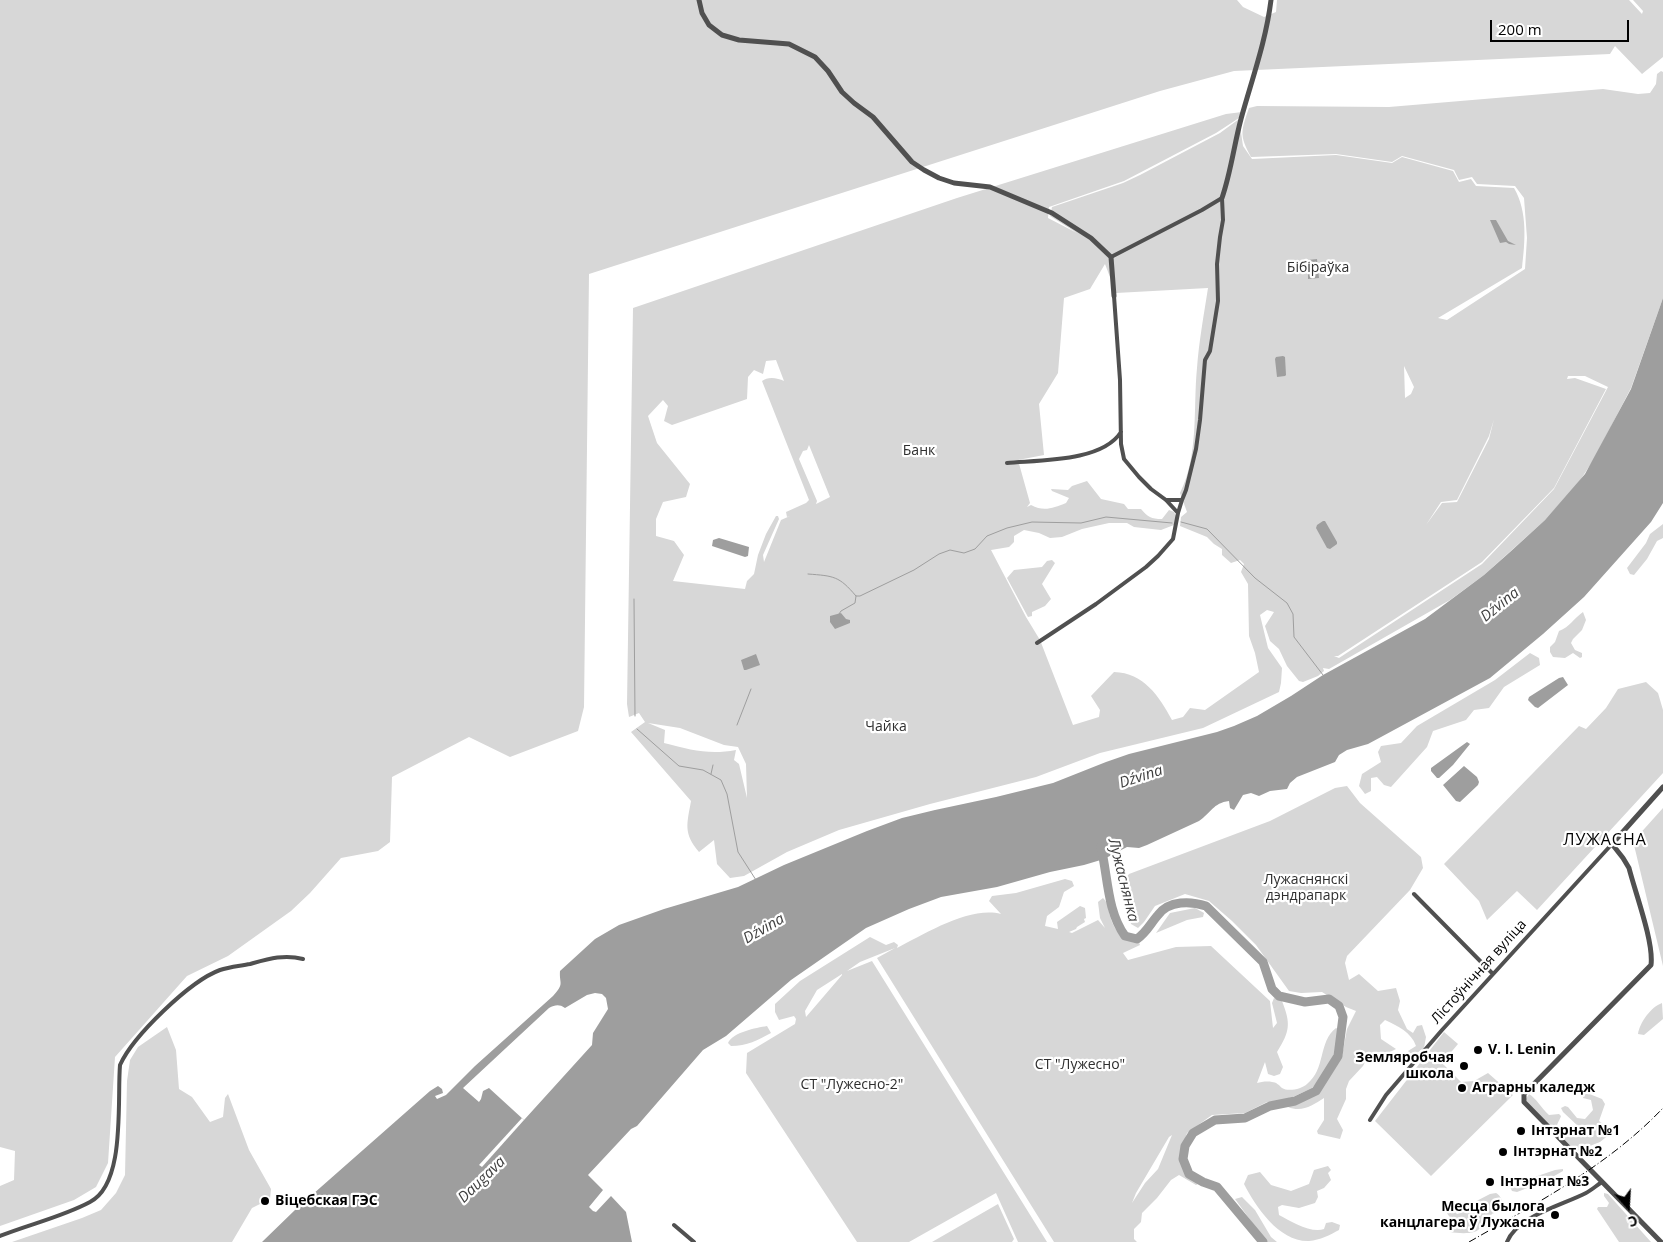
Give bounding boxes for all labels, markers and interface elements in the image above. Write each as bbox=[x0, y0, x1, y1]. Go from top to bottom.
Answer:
scale bar bbox=[1493, 10, 1632, 42]
text: 200 m bbox=[1498, 19, 1542, 39]
park label: Бібіраўка bbox=[1287, 260, 1349, 276]
park label: Банк bbox=[903, 443, 935, 459]
water label: Dźvina bbox=[1477, 584, 1523, 626]
park label: Чайка bbox=[865, 719, 907, 735]
water label: Dźvina bbox=[1117, 762, 1165, 792]
district label: ЛУЖАСНА bbox=[1562, 830, 1648, 850]
water label: Лужаснянка bbox=[1104, 836, 1142, 924]
park label: Лужаснянскі дэндрапарк bbox=[1264, 872, 1348, 904]
water label: Dźvina bbox=[740, 910, 788, 948]
street label: Лістоўнічная вуліца bbox=[1428, 917, 1530, 1027]
place label: V. I. Lenin bbox=[1488, 1042, 1556, 1058]
marker: V. I. Lenin bbox=[1472, 1044, 1484, 1056]
place label: Земляробчая школа bbox=[1355, 1050, 1454, 1082]
park label: СТ "Лужесно" bbox=[1035, 1057, 1125, 1073]
marker: Земляробчая школа bbox=[1458, 1060, 1470, 1072]
park label: СТ "Лужесно-2" bbox=[801, 1077, 903, 1093]
place label: Аграрны каледж bbox=[1472, 1080, 1595, 1096]
marker: Аграрны каледж bbox=[1456, 1082, 1468, 1094]
place label: Інтэрнат №1 bbox=[1531, 1123, 1620, 1139]
marker: Інтэрнат №1 bbox=[1515, 1125, 1527, 1137]
place label: Інтэрнат №2 bbox=[1513, 1144, 1602, 1160]
marker: Інтэрнат №2 bbox=[1497, 1146, 1509, 1158]
water label: Daugava bbox=[455, 1153, 509, 1207]
place label: Інтэрнат №3 bbox=[1500, 1174, 1589, 1190]
marker: Інтэрнат №3 bbox=[1484, 1176, 1496, 1188]
north arrow bbox=[1603, 1182, 1653, 1232]
place label: Віцебская ГЭС bbox=[275, 1193, 378, 1209]
marker: Віцебская ГЭС bbox=[259, 1195, 271, 1207]
place label: Месца былога канцлагера ў Лужасна bbox=[1380, 1199, 1545, 1232]
marker: Месца былога канцлагера ў Лужасна bbox=[1549, 1209, 1561, 1221]
text: С bbox=[1626, 1211, 1640, 1232]

